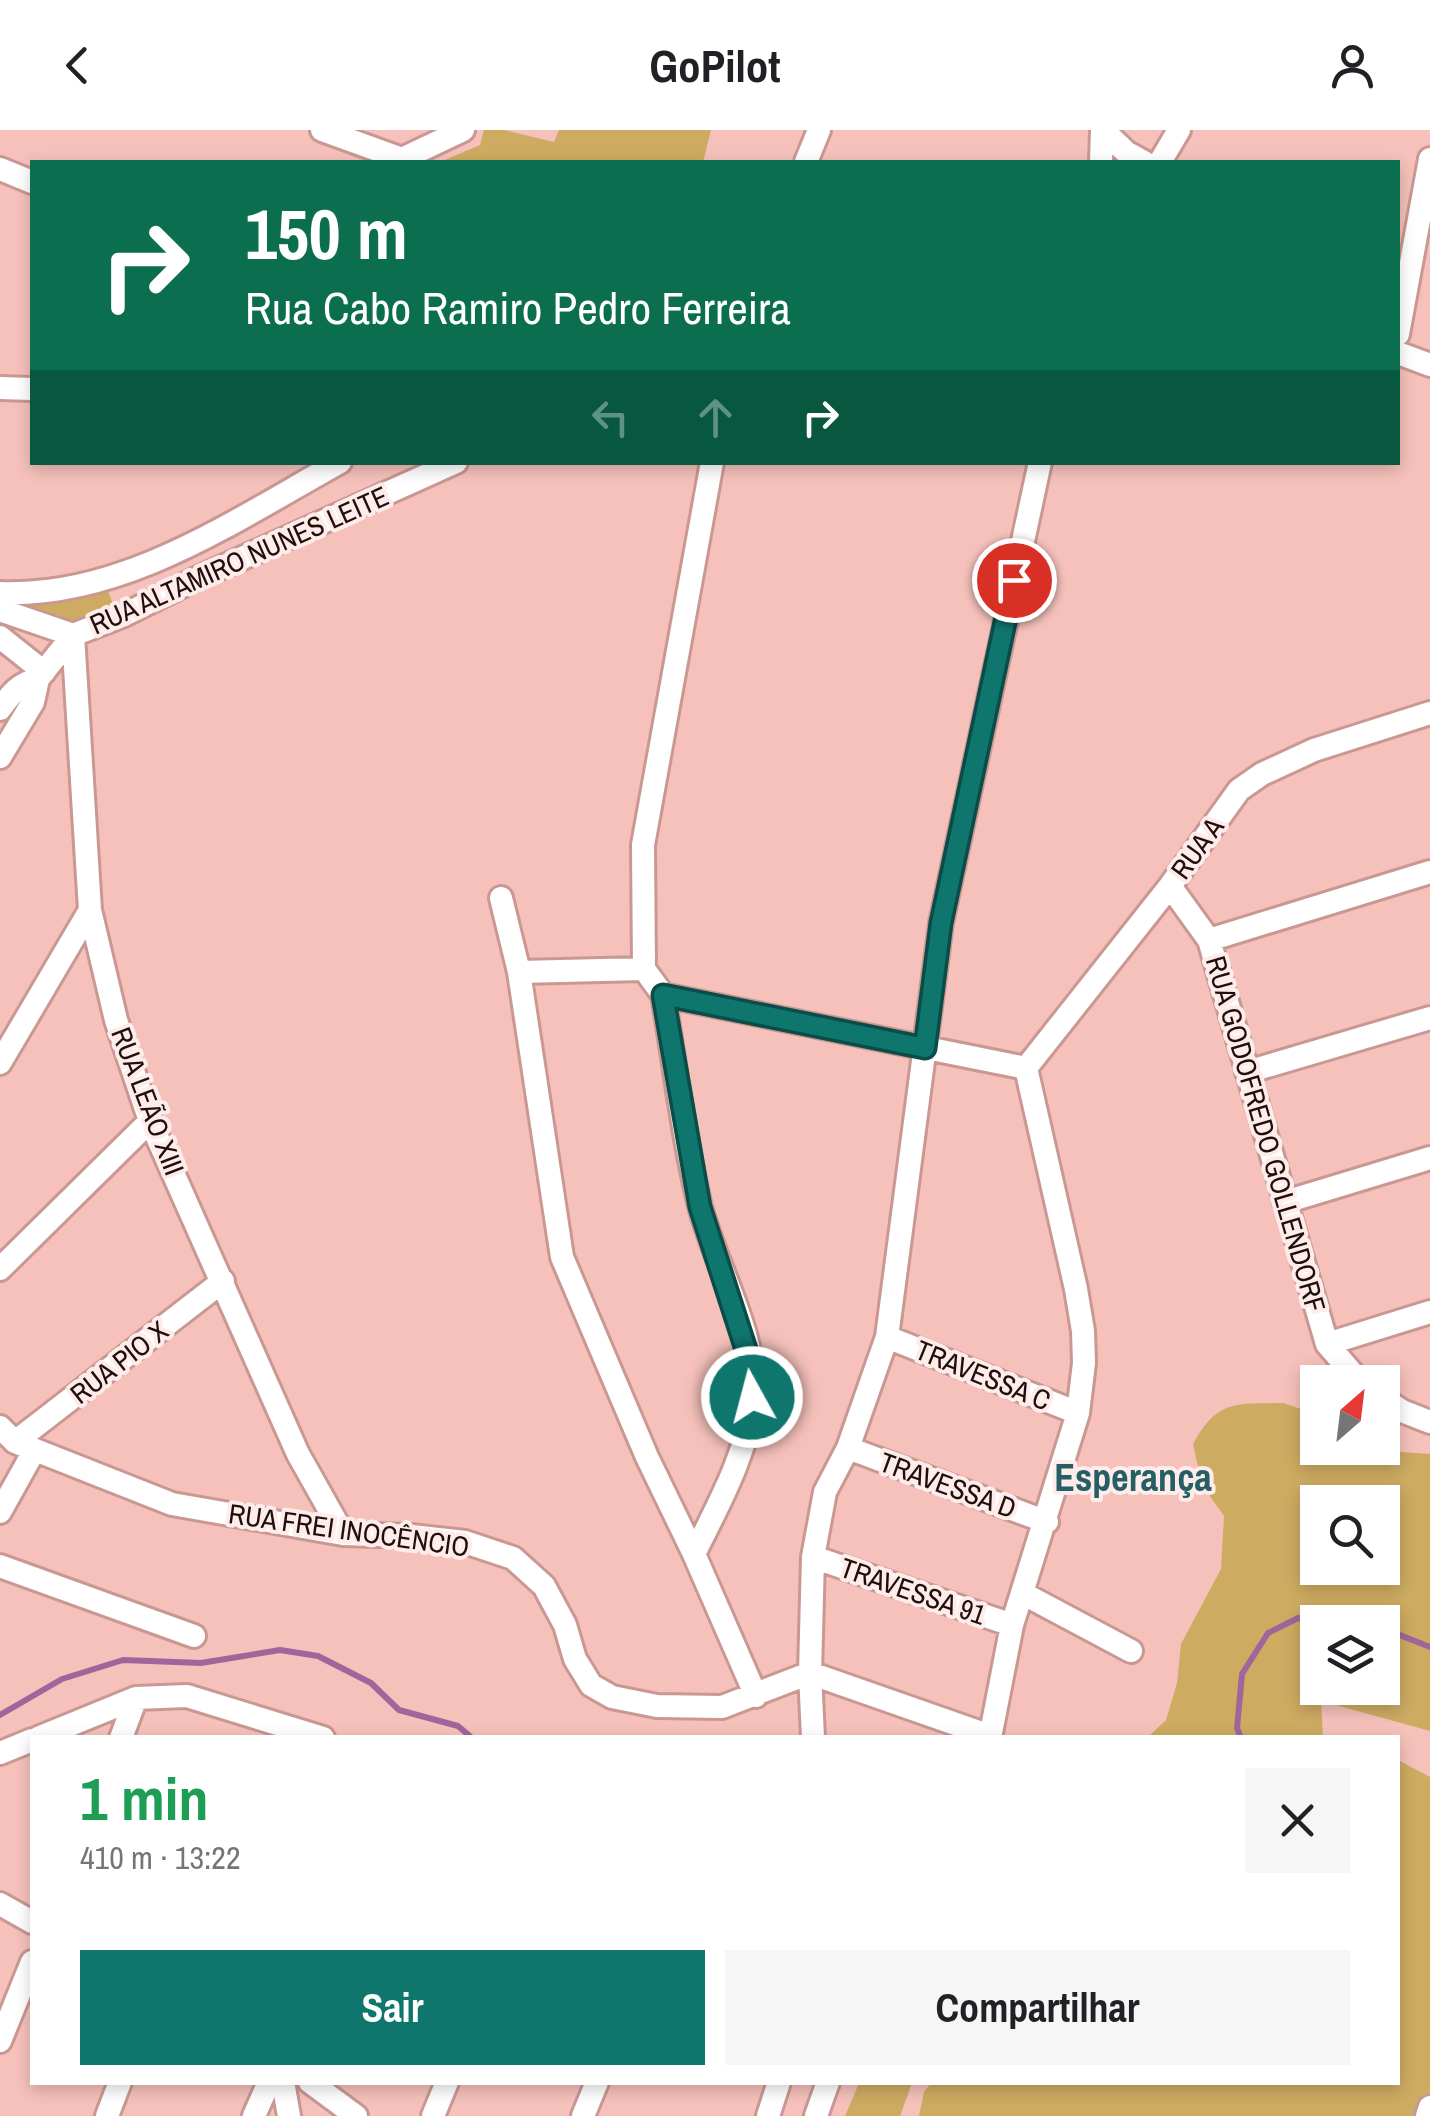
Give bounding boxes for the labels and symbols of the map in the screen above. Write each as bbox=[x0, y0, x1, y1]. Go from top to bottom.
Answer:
street label: RUA ALTAMIRO NUNES LEITE bbox=[84, 477, 394, 643]
pin bbox=[972, 538, 1057, 623]
street label: RUA A bbox=[1162, 809, 1233, 887]
street label: RUA GODOFREDO GOLLENDORF bbox=[1197, 952, 1335, 1316]
street label: RUA LEÃO XIII bbox=[102, 1022, 194, 1180]
street label: RUA PIO X bbox=[62, 1311, 176, 1412]
street label: TRAVESSA C bbox=[910, 1331, 1056, 1419]
position arrow bbox=[700, 1345, 804, 1449]
north arrow bbox=[1300, 1365, 1400, 1465]
street label: TRAVESSA D bbox=[875, 1443, 1021, 1527]
district label: Esperança bbox=[1054, 1452, 1212, 1503]
street label: RUA FREI INOCÊNCIO bbox=[226, 1494, 472, 1566]
street label: TRAVESSA 91 bbox=[835, 1548, 991, 1634]

